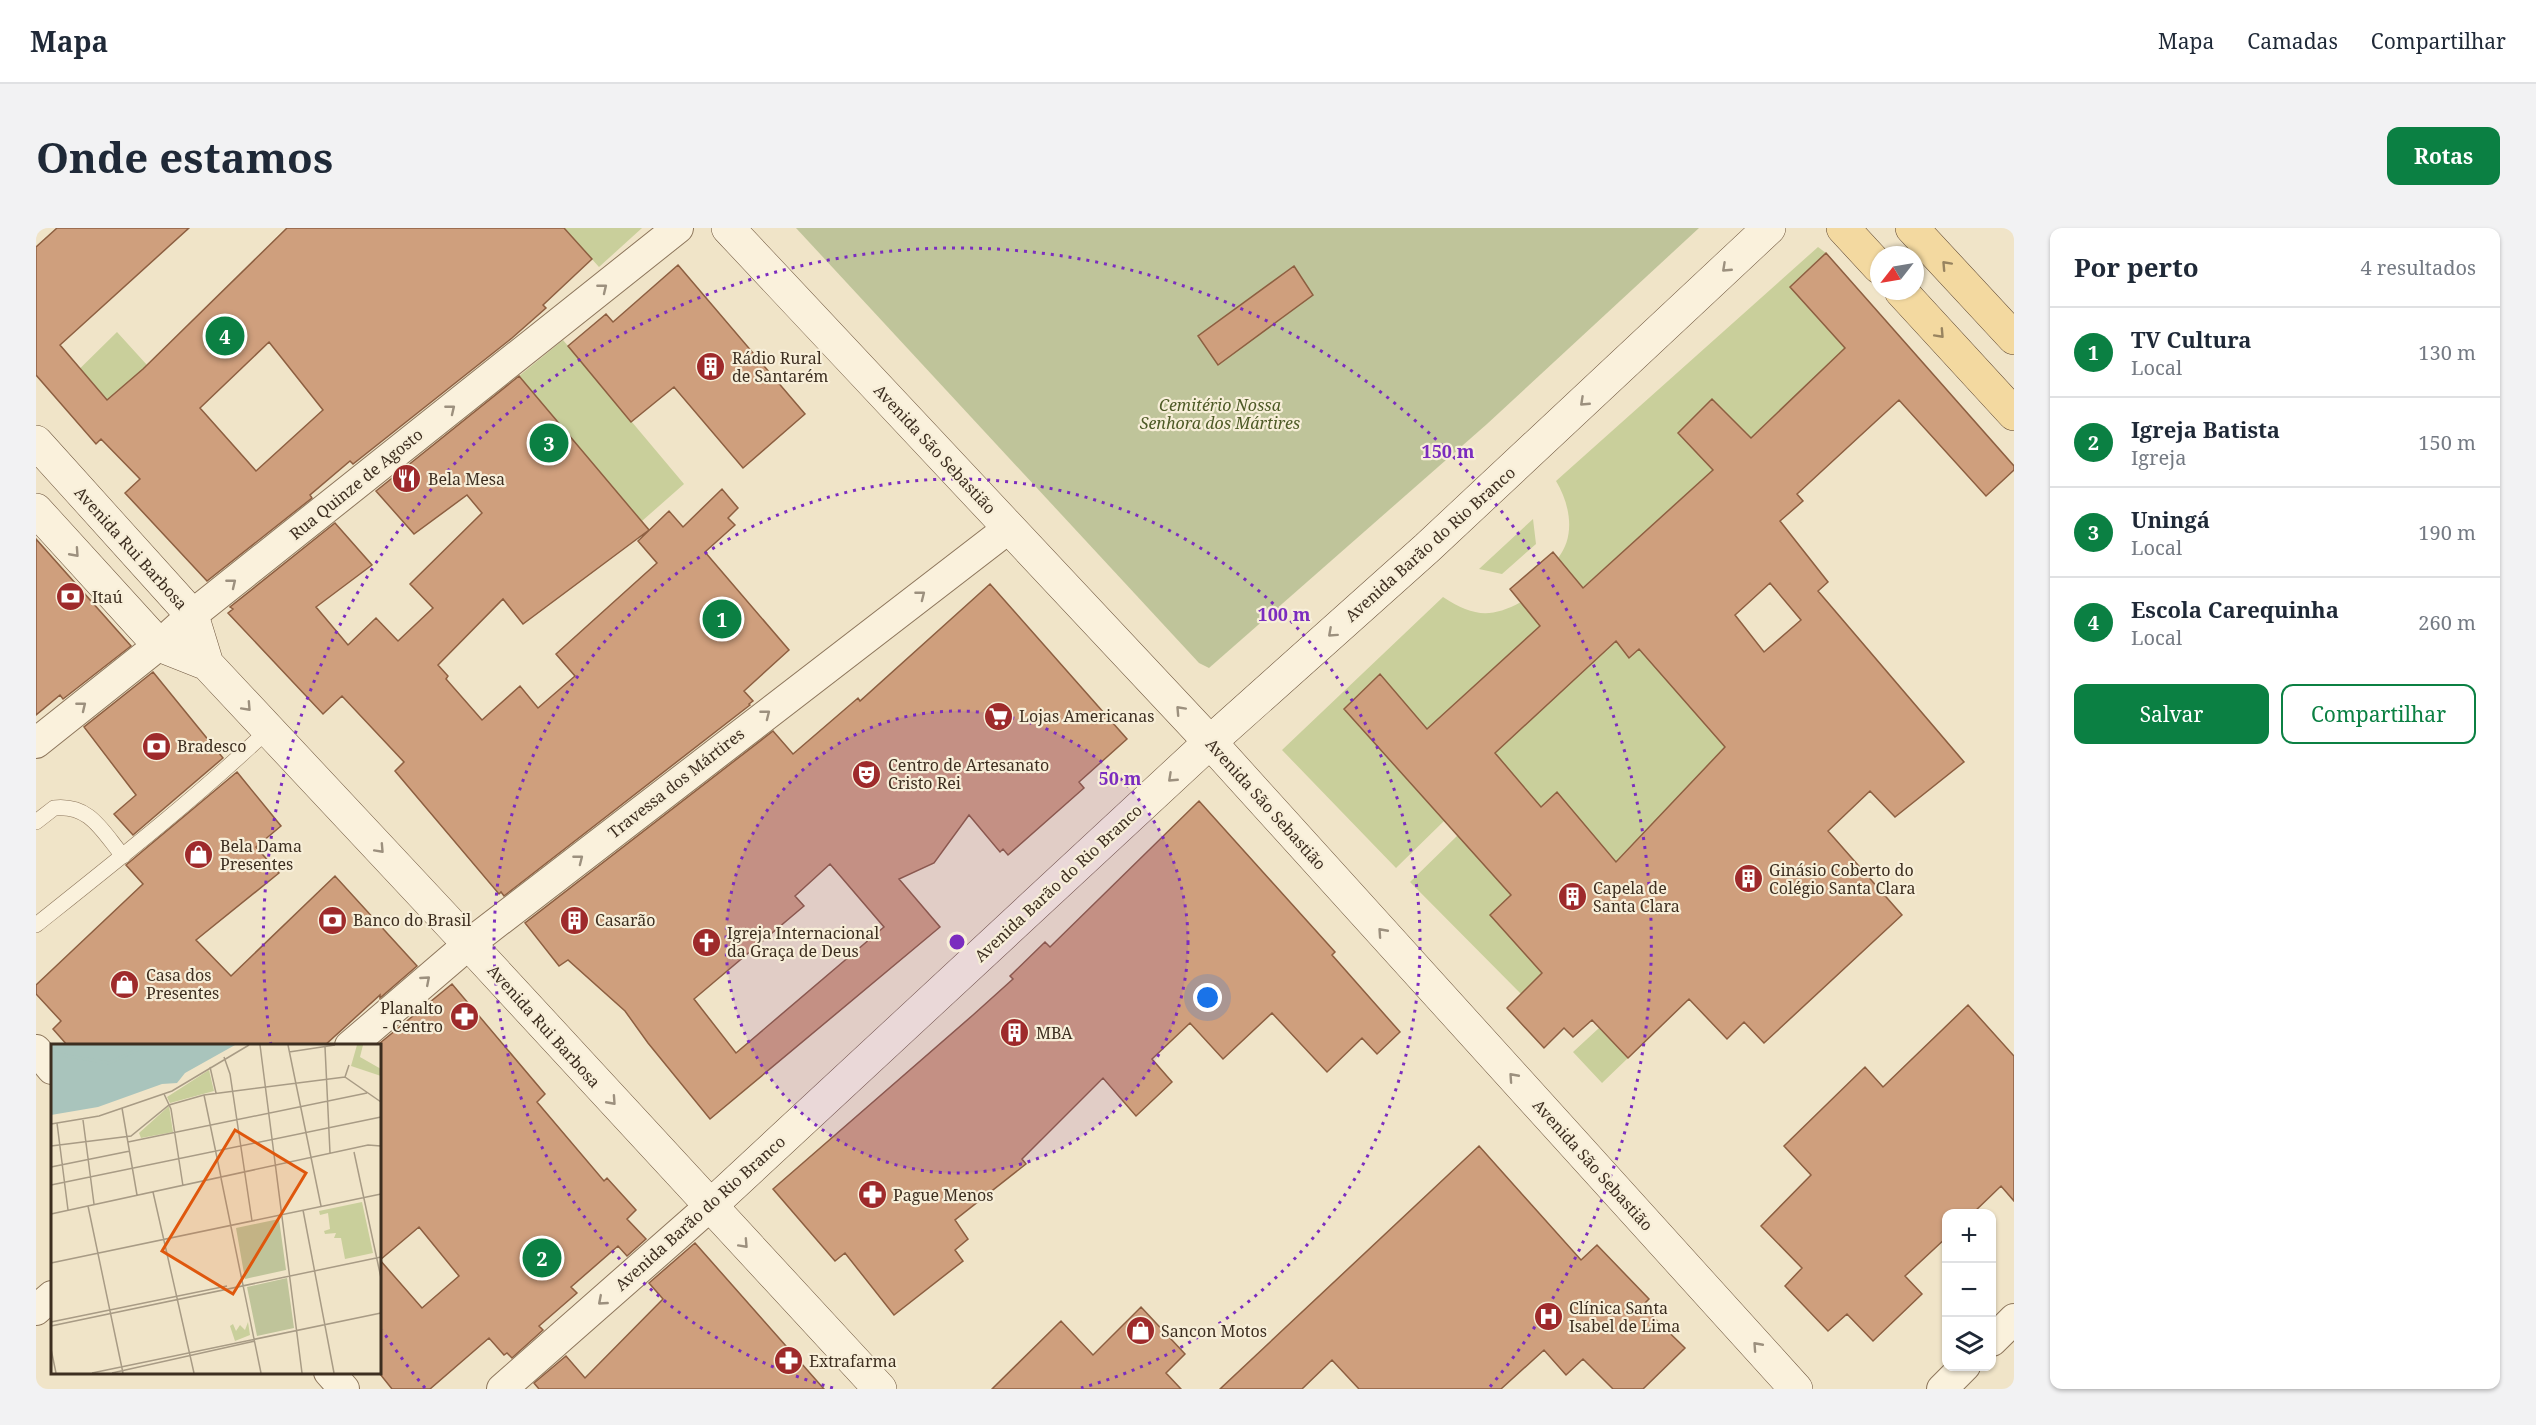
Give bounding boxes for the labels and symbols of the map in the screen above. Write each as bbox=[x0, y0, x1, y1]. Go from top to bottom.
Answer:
north arrow bbox=[1870, 246, 1924, 300]
one-way arrow bbox=[1723, 261, 1733, 272]
one-way arrow bbox=[1942, 261, 1953, 271]
one-way arrow bbox=[597, 284, 608, 295]
pin: 4 bbox=[206, 314, 244, 358]
one-way arrow bbox=[1933, 327, 1944, 338]
place label: Rádio Rural de Santarém bbox=[732, 347, 828, 387]
building icon: Rádio Rural de Santarém bbox=[695, 351, 727, 383]
street label: Avenida São Sebastião bbox=[869, 379, 1001, 519]
park label: Cemitério Nossa Senhora dos Mártires bbox=[1140, 394, 1300, 434]
one-way arrow bbox=[1580, 394, 1591, 405]
one-way arrow bbox=[444, 406, 455, 417]
pin: 3 bbox=[530, 420, 568, 466]
street label: Rua Quinze de Agosto bbox=[285, 423, 427, 545]
text: 150 m bbox=[1422, 439, 1475, 463]
street label: Avenida Barão do Rio Branco bbox=[1340, 462, 1520, 626]
restaurant icon: Bela Mesa bbox=[391, 463, 423, 495]
place label: Bela Mesa bbox=[428, 468, 505, 490]
street label: Avenida Rui Barbosa bbox=[70, 482, 192, 614]
one-way arrow bbox=[68, 546, 79, 557]
one-way arrow bbox=[226, 579, 237, 590]
bank icon: Itaú bbox=[55, 581, 87, 613]
place label: Itaú bbox=[92, 586, 123, 608]
one-way arrow bbox=[914, 592, 925, 603]
pin: 1 bbox=[702, 596, 742, 642]
text: 100 m bbox=[1258, 602, 1311, 626]
one-way arrow bbox=[1329, 626, 1339, 637]
one-way arrow bbox=[239, 700, 250, 711]
supermarket icon: Lojas Americanas bbox=[982, 700, 1014, 732]
one-way arrow bbox=[75, 703, 86, 714]
place label: Lojas Americanas bbox=[1019, 705, 1154, 727]
one-way arrow bbox=[1176, 707, 1187, 717]
one-way arrow bbox=[760, 711, 771, 722]
street label: Travessa dos Mártires bbox=[603, 723, 749, 843]
bank icon: Bradesco bbox=[140, 730, 172, 762]
street label: Avenida São Sebastião bbox=[1201, 733, 1331, 875]
place label: Bradesco bbox=[177, 735, 246, 757]
place label: Centro de Artesanato Cristo Rei bbox=[888, 754, 1049, 794]
theatre icon: Centro de Artesanato Cristo Rei bbox=[851, 758, 883, 790]
text: 50 m bbox=[1099, 766, 1142, 790]
one-way arrow bbox=[1168, 771, 1179, 782]
street label: Avenida Barão do Rio Branco bbox=[969, 799, 1147, 967]
place label: Bela Dama Presentes bbox=[220, 835, 302, 875]
shop icon: Bela Dama Presentes bbox=[183, 839, 215, 871]
one-way arrow bbox=[373, 843, 384, 853]
one-way arrow bbox=[572, 855, 583, 866]
place label: Ginásio Coberto do Colégio Santa Clara bbox=[1769, 859, 1916, 899]
building icon: Ginásio Coberto do Colégio Santa Clara bbox=[1732, 863, 1764, 895]
place label: Capela de Santa Clara bbox=[1593, 877, 1680, 917]
building icon: Capela de Santa Clara bbox=[1556, 881, 1588, 913]
bank icon: Banco do Brasil bbox=[316, 904, 348, 936]
building icon: Casarão bbox=[558, 904, 590, 936]
place label: Banco do Brasil bbox=[353, 909, 471, 931]
place label: Casarão bbox=[595, 909, 656, 931]
place label: Igreja Internacional da Graça de Deus bbox=[727, 922, 879, 962]
church icon: Igreja Internacional da Graça de Deus bbox=[690, 926, 722, 958]
one-way arrow bbox=[1378, 928, 1389, 939]
centre of rings bbox=[947, 932, 967, 952]
street label: Avenida Rui Barbosa bbox=[483, 960, 605, 1092]
place label: Casa dos Presentes bbox=[146, 964, 219, 1004]
shop icon: Casa dos Presentes bbox=[109, 968, 141, 1000]
one-way arrow bbox=[419, 976, 430, 987]
your location bbox=[1193, 983, 1222, 1012]
place label: Planalto - Centro bbox=[380, 997, 443, 1037]
pharmacy icon: Planalto - Centro bbox=[448, 1001, 480, 1033]
building icon: MBA bbox=[999, 1017, 1031, 1049]
place label: MBA bbox=[1036, 1022, 1073, 1044]
inset map bbox=[51, 1044, 381, 1374]
one-way arrow bbox=[1509, 1073, 1520, 1083]
one-way arrow bbox=[605, 1094, 616, 1104]
street label: Avenida São Sebastião bbox=[1528, 1094, 1658, 1236]
street label: Avenida Barão do Rio Branco bbox=[610, 1131, 790, 1295]
pharmacy icon: Pague Menos bbox=[856, 1179, 888, 1211]
place label: Pague Menos bbox=[893, 1184, 994, 1206]
pin: 2 bbox=[522, 1236, 562, 1280]
one-way arrow bbox=[737, 1237, 748, 1248]
one-way arrow bbox=[598, 1294, 609, 1305]
place label: Clínica Santa Isabel de Lima bbox=[1569, 1297, 1680, 1337]
hospital icon: Clínica Santa Isabel de Lima bbox=[1532, 1301, 1564, 1333]
shop icon: Sancon Motos bbox=[1124, 1315, 1156, 1347]
place label: Sancon Motos bbox=[1161, 1320, 1267, 1342]
one-way arrow bbox=[1753, 1342, 1764, 1352]
pharmacy icon: Extrafarma bbox=[772, 1345, 804, 1377]
place label: Extrafarma bbox=[809, 1350, 897, 1372]

